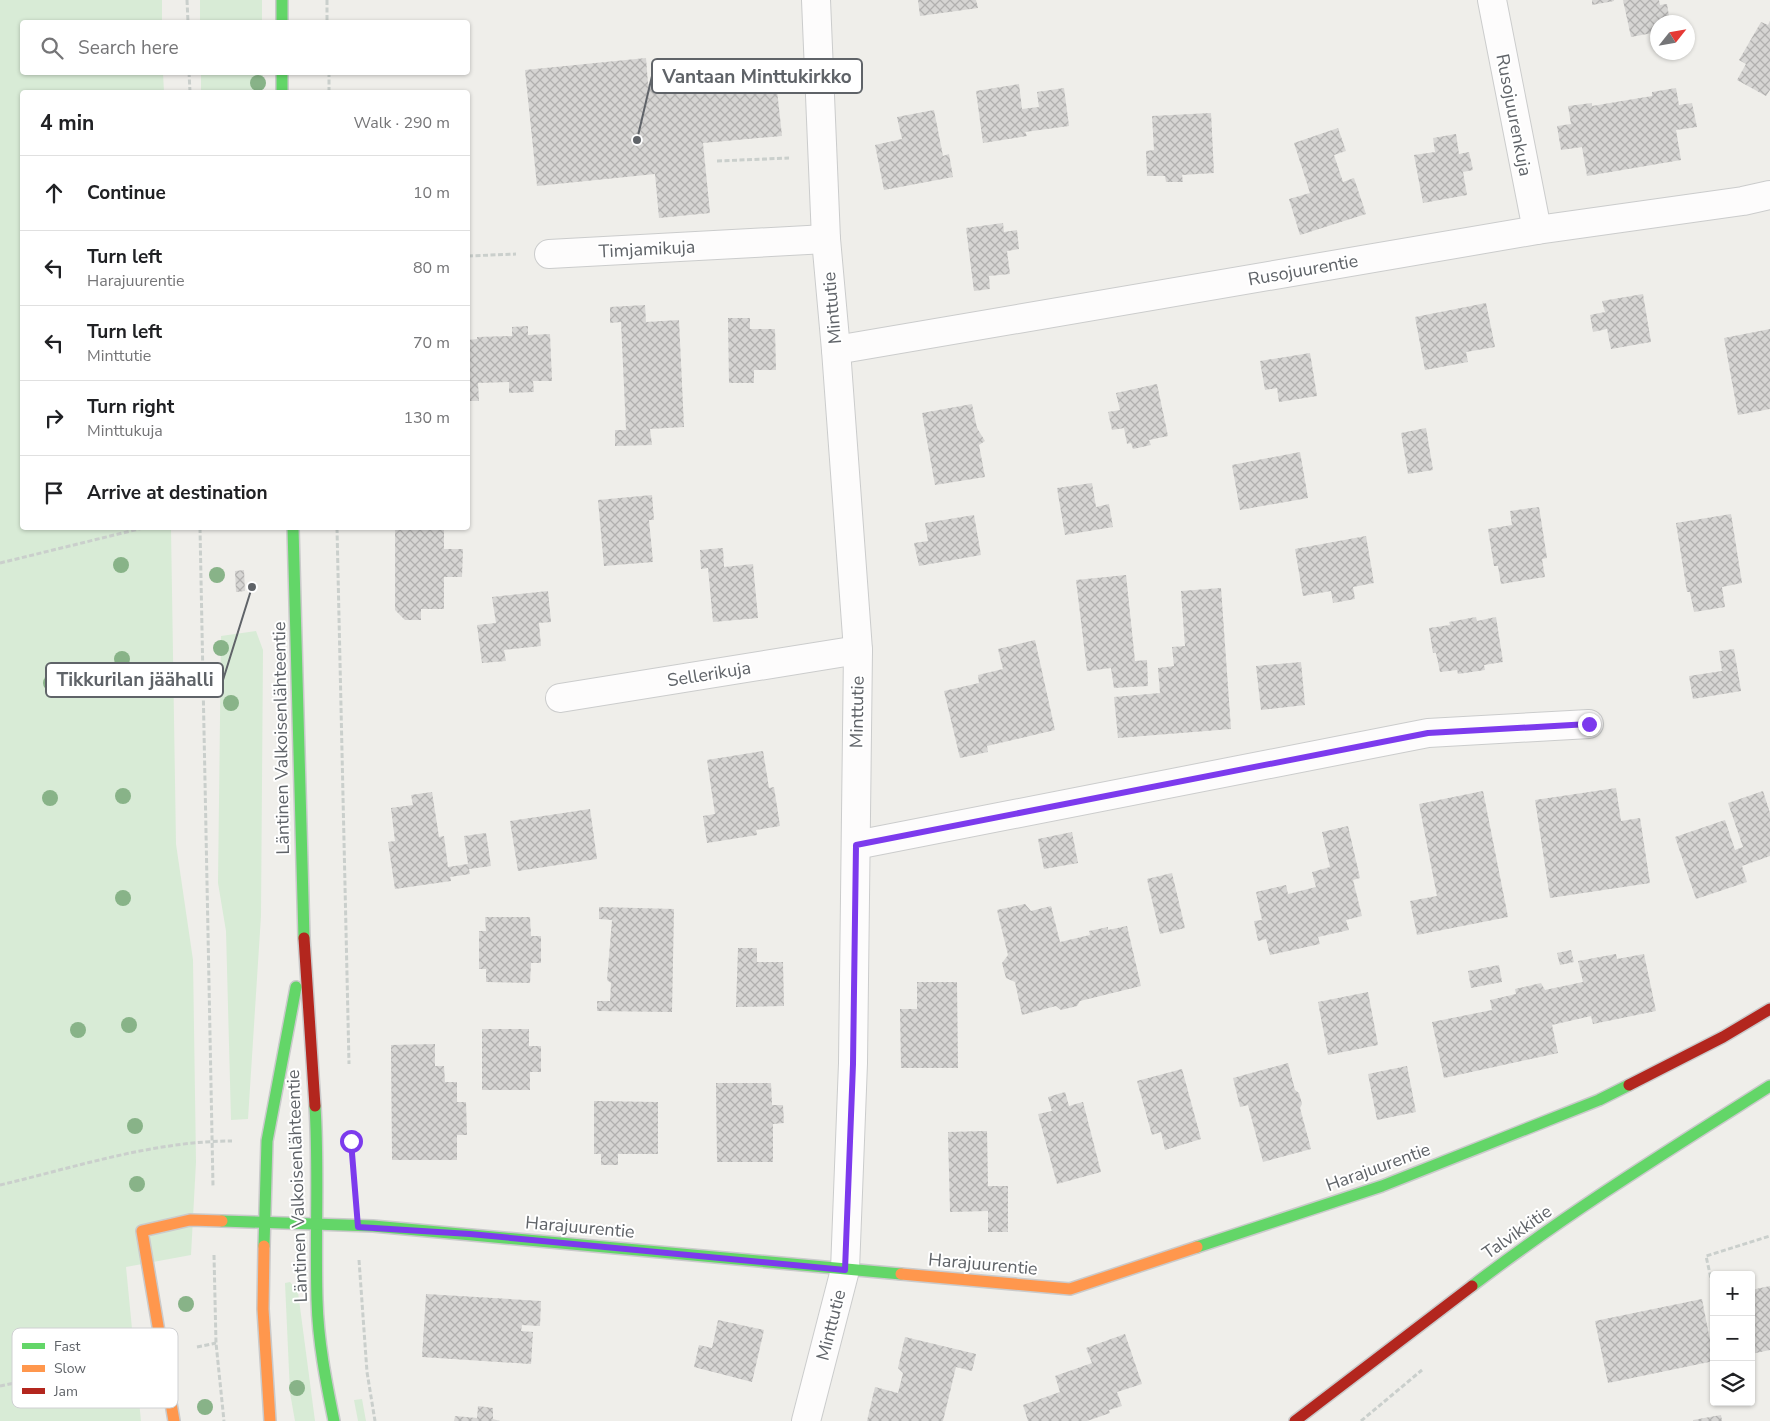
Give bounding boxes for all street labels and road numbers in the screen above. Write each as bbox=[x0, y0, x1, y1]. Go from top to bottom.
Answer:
street label: Rusojuurenkuja bbox=[1490, 52, 1538, 178]
street label: Timjamikuja bbox=[598, 234, 696, 264]
street label: Rusojuurentie bbox=[1246, 249, 1360, 291]
street label: Minttutie bbox=[817, 271, 847, 345]
street label: Läntinen Valkoisenlähteentie bbox=[267, 621, 295, 855]
street label: Sellerikuja bbox=[665, 656, 753, 692]
street label: Minttutie bbox=[844, 676, 870, 748]
street label: Läntinen Valkoisenlähteentie bbox=[281, 1069, 313, 1303]
street label: Harajuurentie bbox=[1322, 1137, 1434, 1197]
street label: Talvikkitie bbox=[1477, 1199, 1557, 1265]
street label: Harajuurentie bbox=[524, 1210, 636, 1244]
street label: Harajuurentie bbox=[927, 1247, 1039, 1281]
street label: Minttutie bbox=[811, 1287, 851, 1363]

